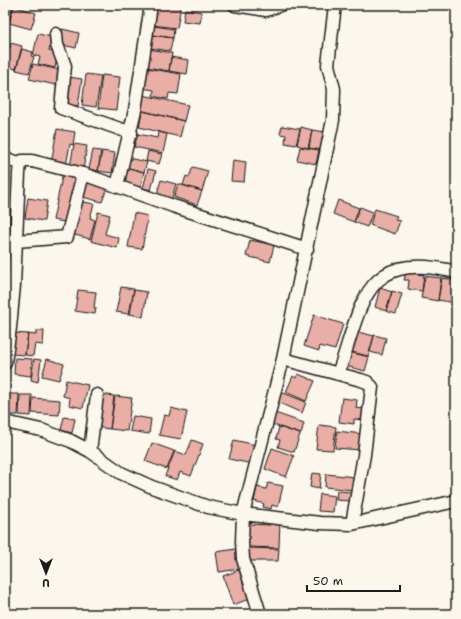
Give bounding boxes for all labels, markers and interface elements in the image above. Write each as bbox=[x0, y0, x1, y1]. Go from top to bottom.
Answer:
north arrow bbox=[26, 553, 66, 593]
scale bar bbox=[307, 567, 400, 593]
text: 50 m bbox=[313, 573, 343, 589]
text: U bbox=[42, 575, 50, 590]

